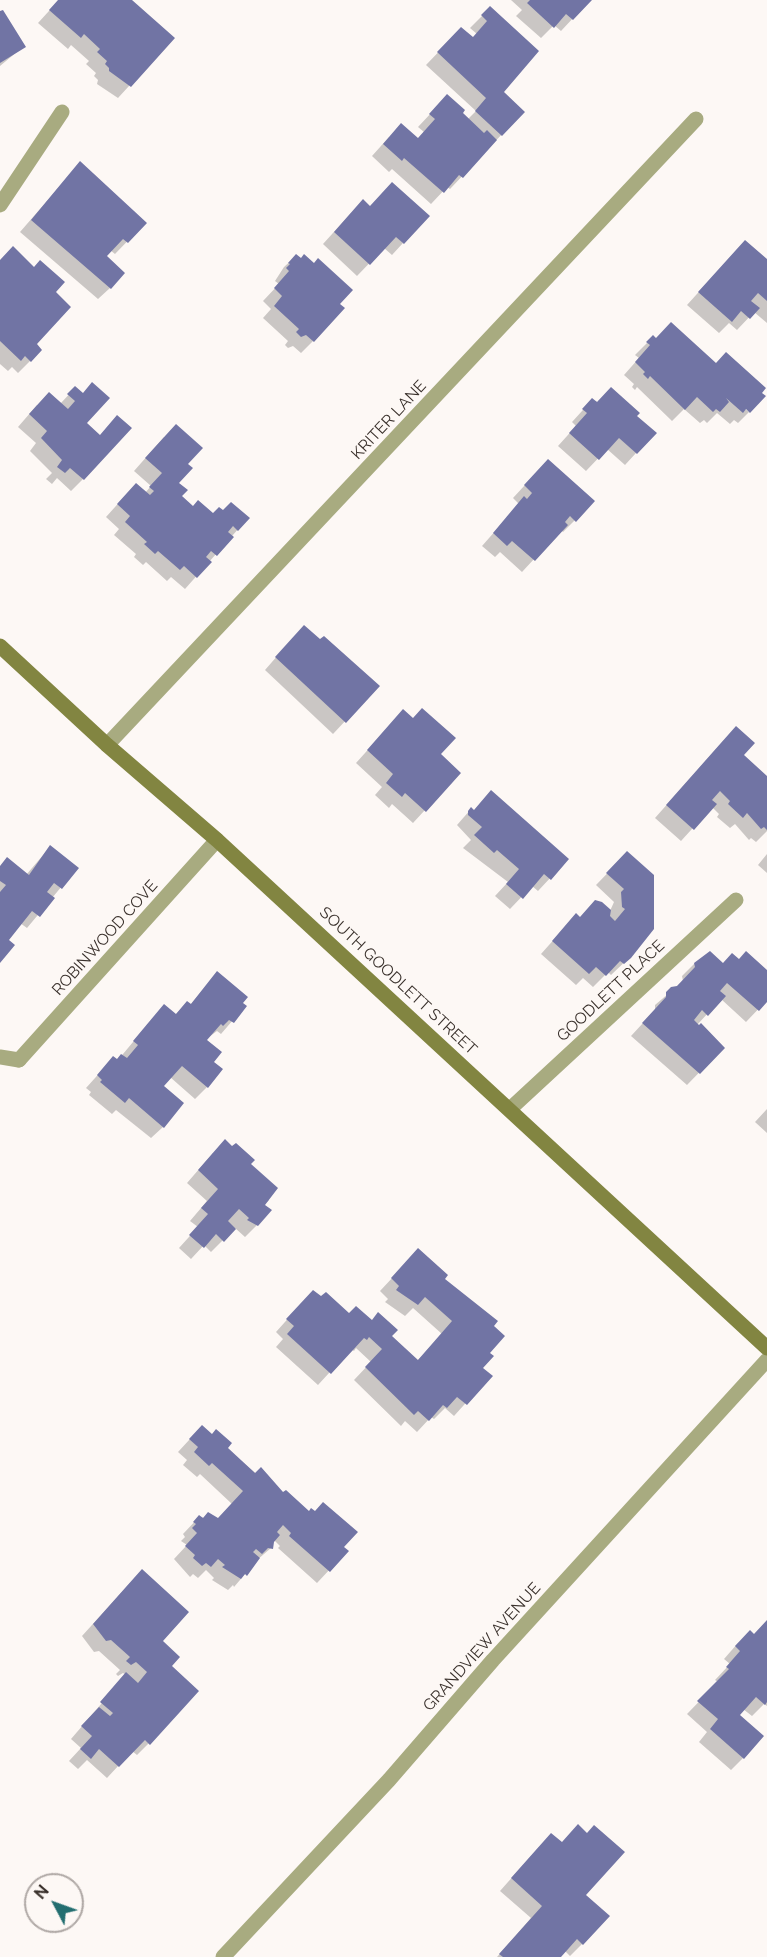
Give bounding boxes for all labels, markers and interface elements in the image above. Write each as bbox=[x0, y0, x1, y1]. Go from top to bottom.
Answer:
street label: KRITER LANE bbox=[348, 377, 430, 463]
street label: ROBINWOOD COVE bbox=[48, 876, 162, 1000]
street label: SOUTH GOODLETT STREET bbox=[315, 903, 481, 1059]
street label: GOODLETT PLACE bbox=[553, 936, 669, 1046]
street label: GRANDVIEW AVENUE bbox=[419, 1579, 545, 1715]
north arrow bbox=[24, 1873, 84, 1933]
text: N bbox=[30, 1881, 53, 1903]

